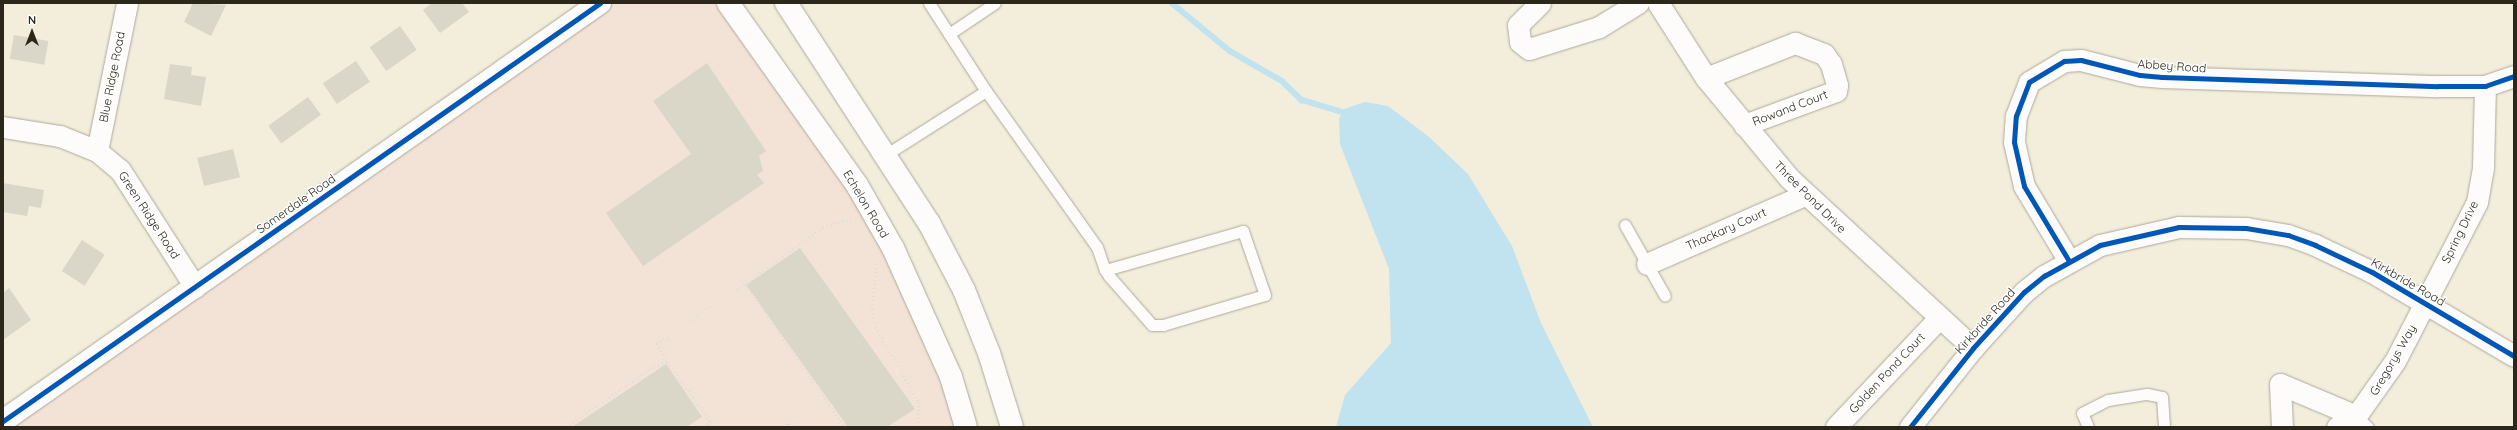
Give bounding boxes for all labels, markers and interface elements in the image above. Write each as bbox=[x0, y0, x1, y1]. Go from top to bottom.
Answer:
north arrow bbox=[12, 12, 52, 52]
text: N bbox=[28, 13, 36, 27]
street label: Blue Ridge Road bbox=[96, 30, 128, 124]
street label: Abbey Road bbox=[2137, 56, 2207, 76]
street label: Rowand Court bbox=[1750, 87, 1830, 129]
street label: Three Pond Drive bbox=[1771, 158, 1849, 236]
street label: Echelon Road bbox=[840, 168, 892, 240]
street label: Green Ridge Road bbox=[115, 169, 183, 261]
street label: Somerdale Road bbox=[254, 171, 338, 237]
street label: Spring Drive bbox=[2439, 198, 2481, 266]
street label: Thackary Court bbox=[1684, 205, 1768, 253]
street label: Kirkbride Road bbox=[2368, 255, 2448, 309]
street label: Kirkbride Road bbox=[1952, 285, 2018, 357]
street label: Gregorys Way bbox=[2367, 322, 2419, 398]
street label: Golden Pond Court bbox=[1846, 330, 1928, 416]

